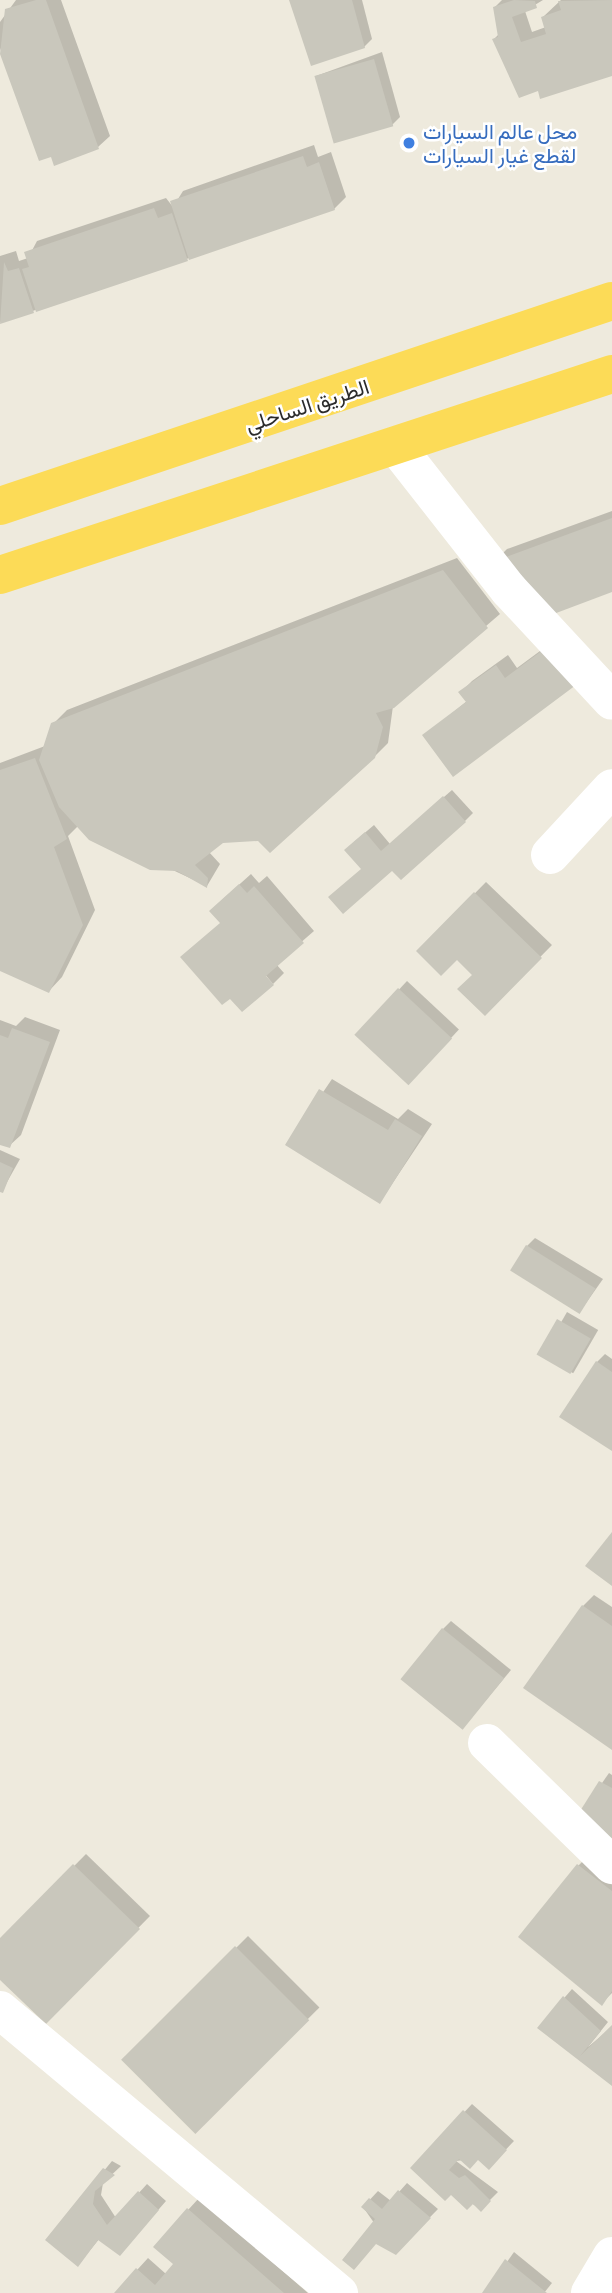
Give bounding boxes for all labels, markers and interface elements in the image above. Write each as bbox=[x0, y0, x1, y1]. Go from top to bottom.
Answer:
place label: محل عالم السيارات لقطع غيار السيارات bbox=[423, 118, 577, 168]
marker: محل عالم السيارات لقطع غيار السيارات bbox=[401, 135, 417, 151]
street label: الطريق الساحلي bbox=[242, 373, 372, 437]

